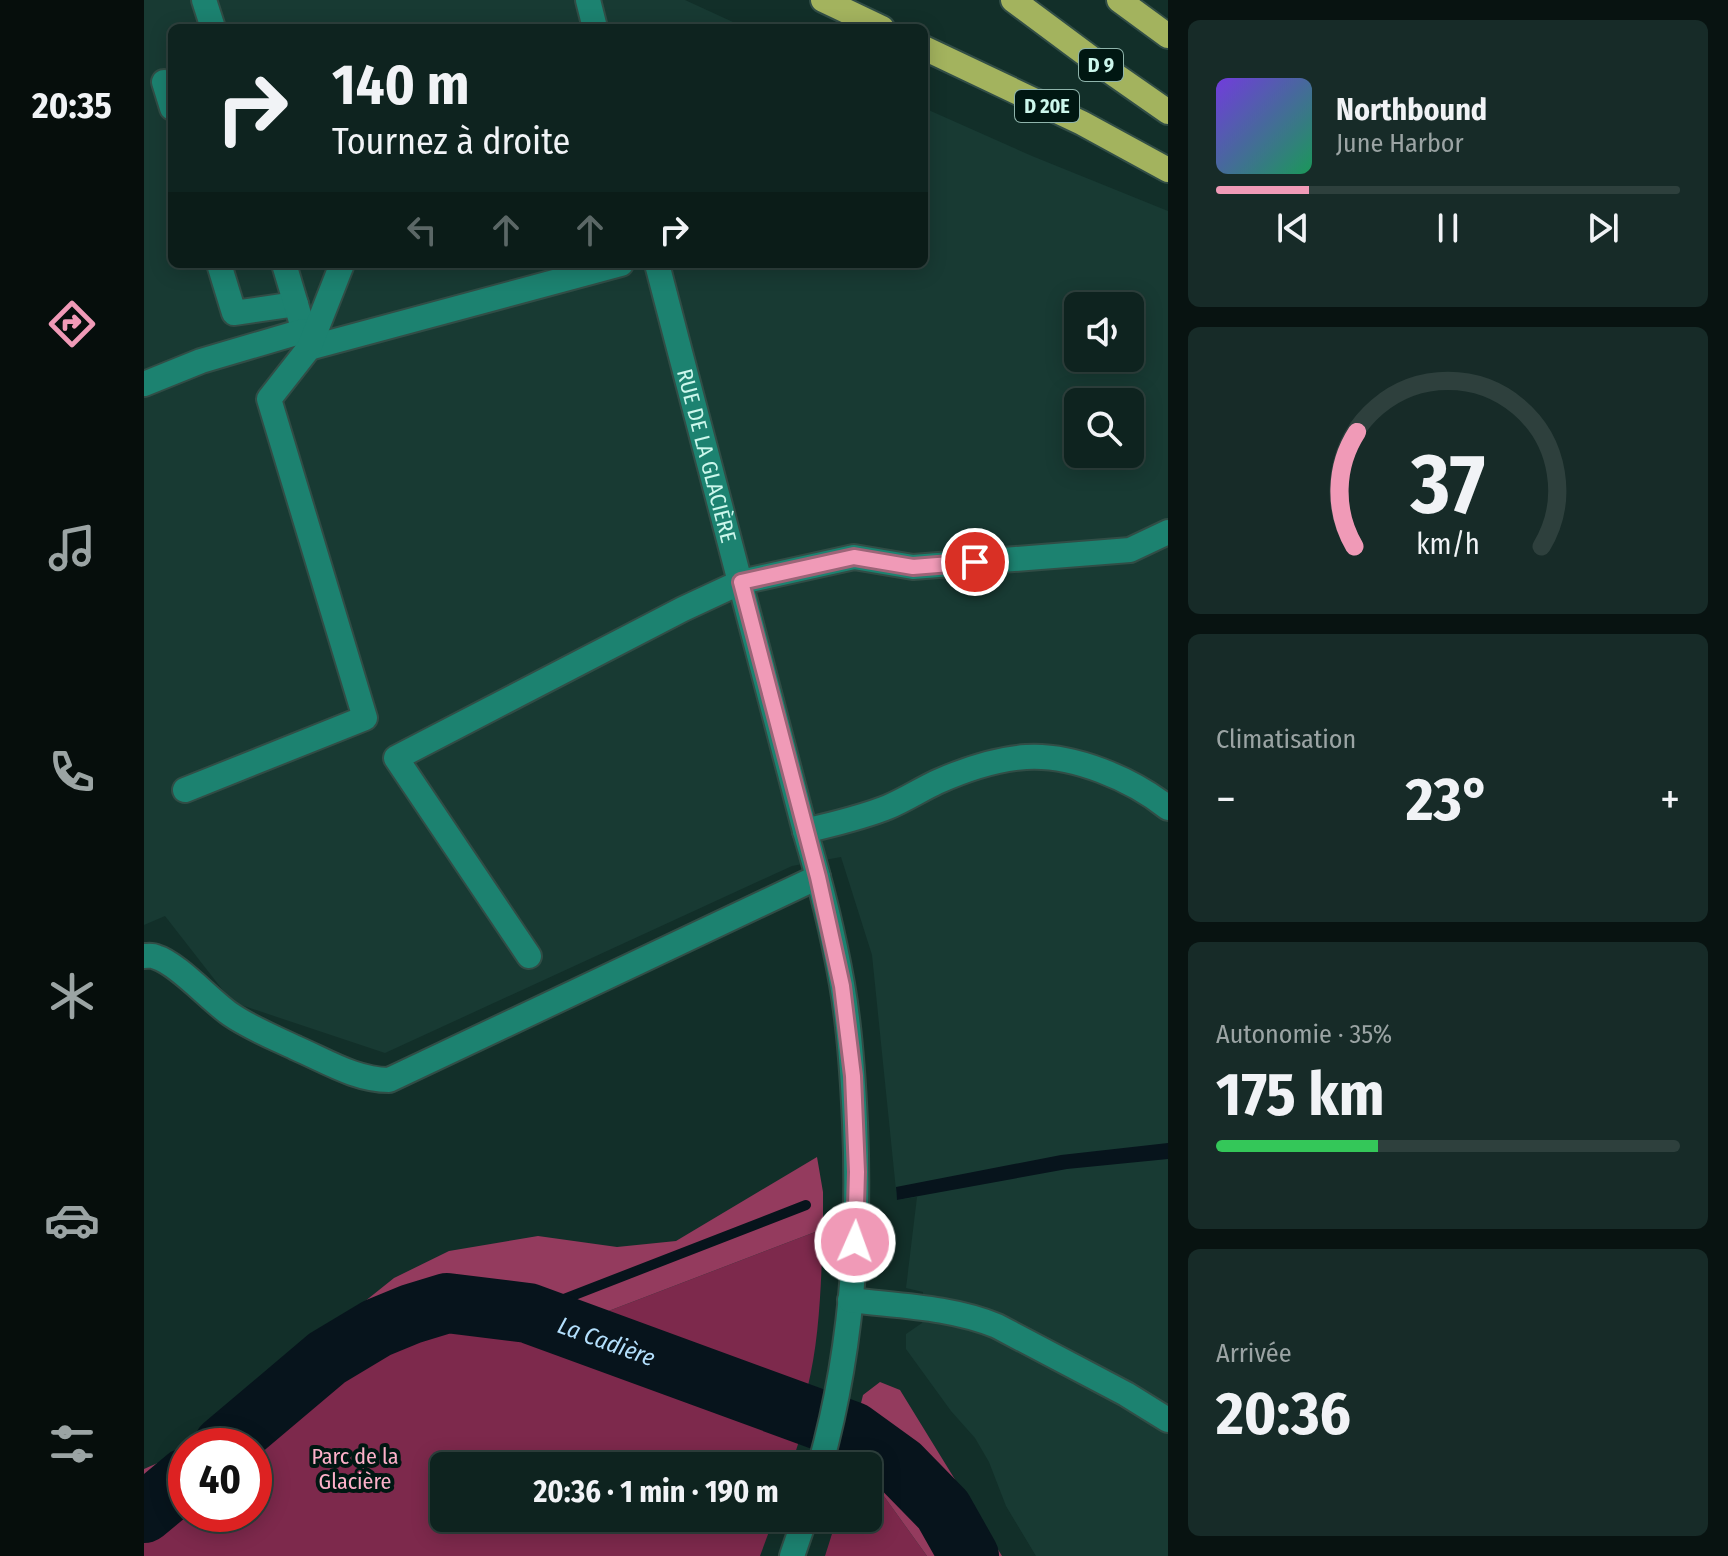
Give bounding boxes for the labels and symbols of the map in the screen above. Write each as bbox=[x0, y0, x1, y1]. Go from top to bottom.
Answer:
road number: D 9 bbox=[1079, 49, 1123, 81]
road number: D 20E bbox=[1015, 90, 1079, 122]
street label: RUE DE LA GLACIÈRE bbox=[671, 366, 743, 545]
pin bbox=[941, 528, 1009, 596]
position arrow bbox=[813, 1200, 897, 1284]
water label: La Cadière bbox=[554, 1311, 659, 1372]
speed limit sign: 40 bbox=[168, 1428, 272, 1532]
park label: Parc de la Glacière bbox=[311, 1443, 399, 1495]

